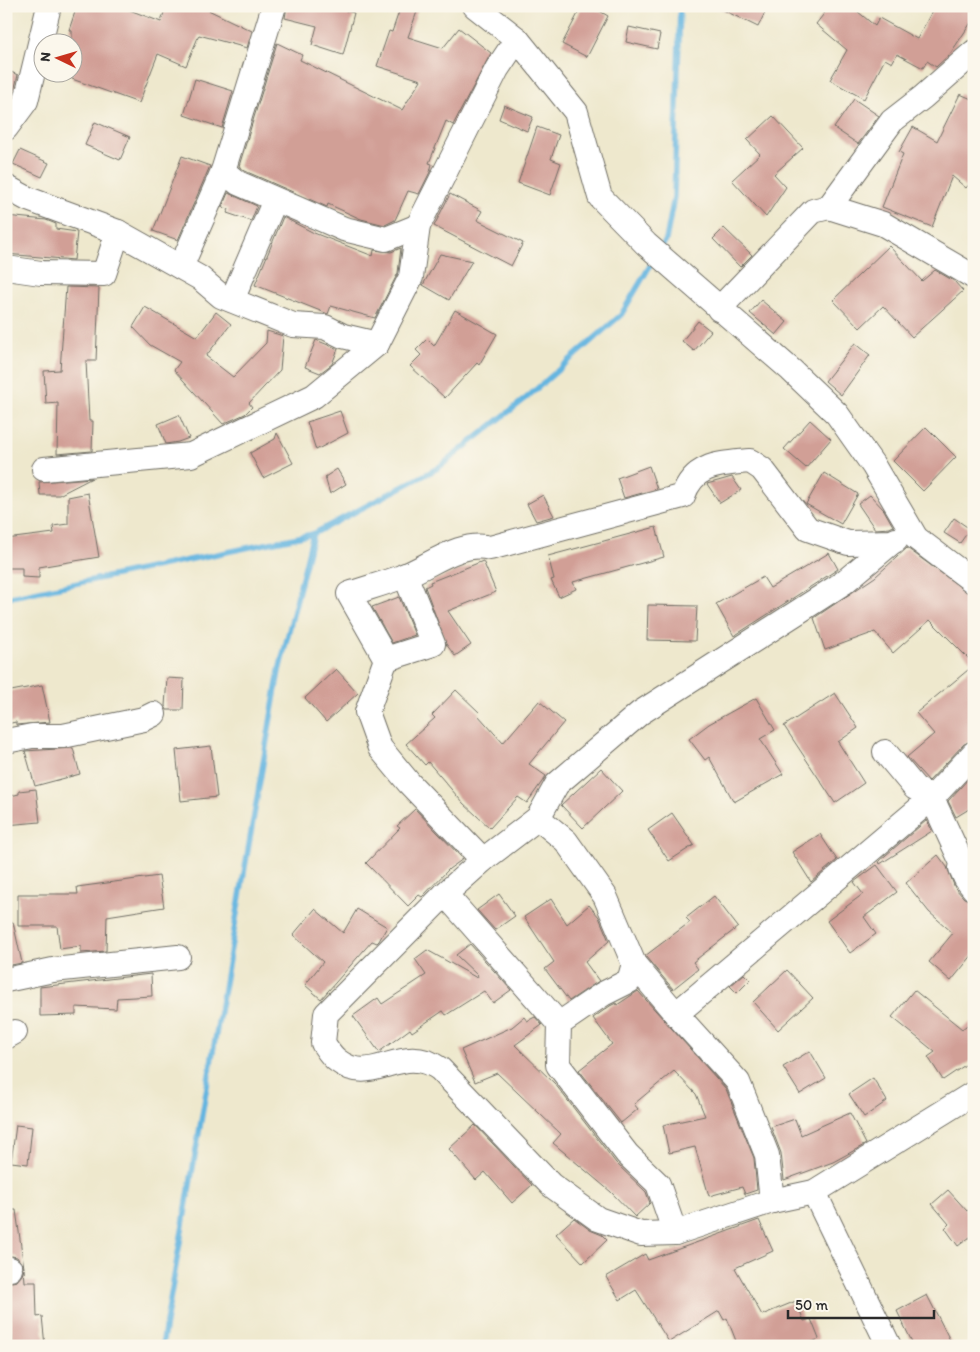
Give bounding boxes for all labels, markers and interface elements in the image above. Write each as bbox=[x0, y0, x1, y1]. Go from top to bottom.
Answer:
north arrow bbox=[32, 32, 82, 82]
text: N bbox=[37, 51, 54, 62]
scale bar bbox=[788, 1287, 934, 1319]
text: 50 m bbox=[795, 1296, 828, 1314]

